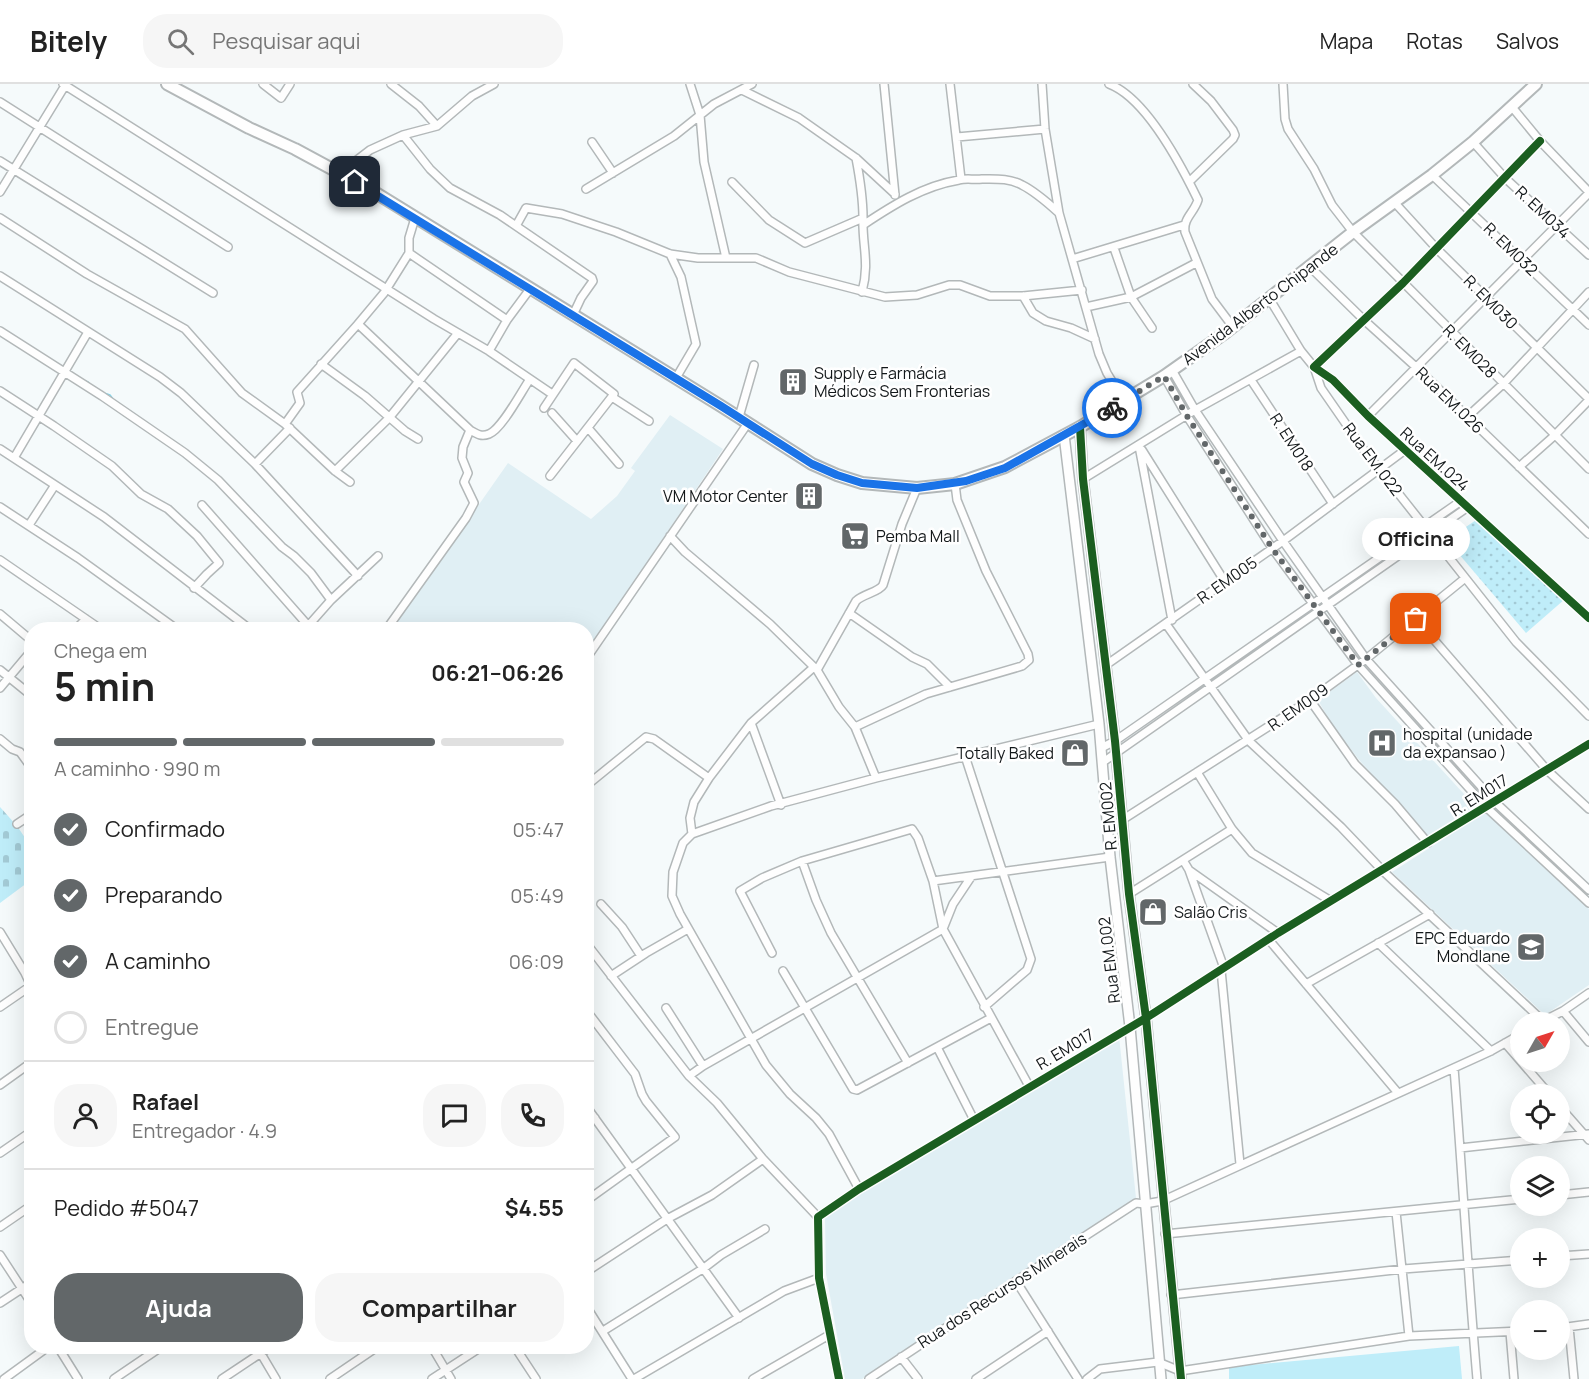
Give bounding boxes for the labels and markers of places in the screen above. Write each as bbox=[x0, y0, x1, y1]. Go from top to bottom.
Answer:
pin bbox=[329, 156, 380, 207]
place label: Supply e Farmácia Médicos Sem Fronterias bbox=[814, 362, 990, 402]
building icon: Supply e Farmácia Médicos Sem Fronterias bbox=[777, 366, 809, 398]
building icon: VM Motor Center bbox=[793, 480, 825, 512]
place label: VM Motor Center bbox=[663, 485, 788, 507]
callout: Officina bbox=[1362, 517, 1470, 559]
supermarket icon: Pemba Mall bbox=[839, 520, 871, 552]
place label: Pemba Mall bbox=[876, 525, 960, 547]
pin bbox=[1390, 593, 1441, 644]
place label: hospital (unidade da expansao ) bbox=[1403, 723, 1533, 763]
hospital icon: hospital (unidade da expansao ) bbox=[1366, 727, 1398, 759]
shop icon: Totally Baked bbox=[1059, 737, 1091, 769]
place label: Totally Baked bbox=[957, 742, 1054, 764]
shop icon: Salão Cris bbox=[1137, 896, 1169, 928]
place label: Salão Cris bbox=[1174, 901, 1247, 923]
place label: EPC Eduardo Mondlane bbox=[1415, 927, 1510, 967]
school or university icon: EPC Eduardo Mondlane bbox=[1515, 931, 1547, 963]

